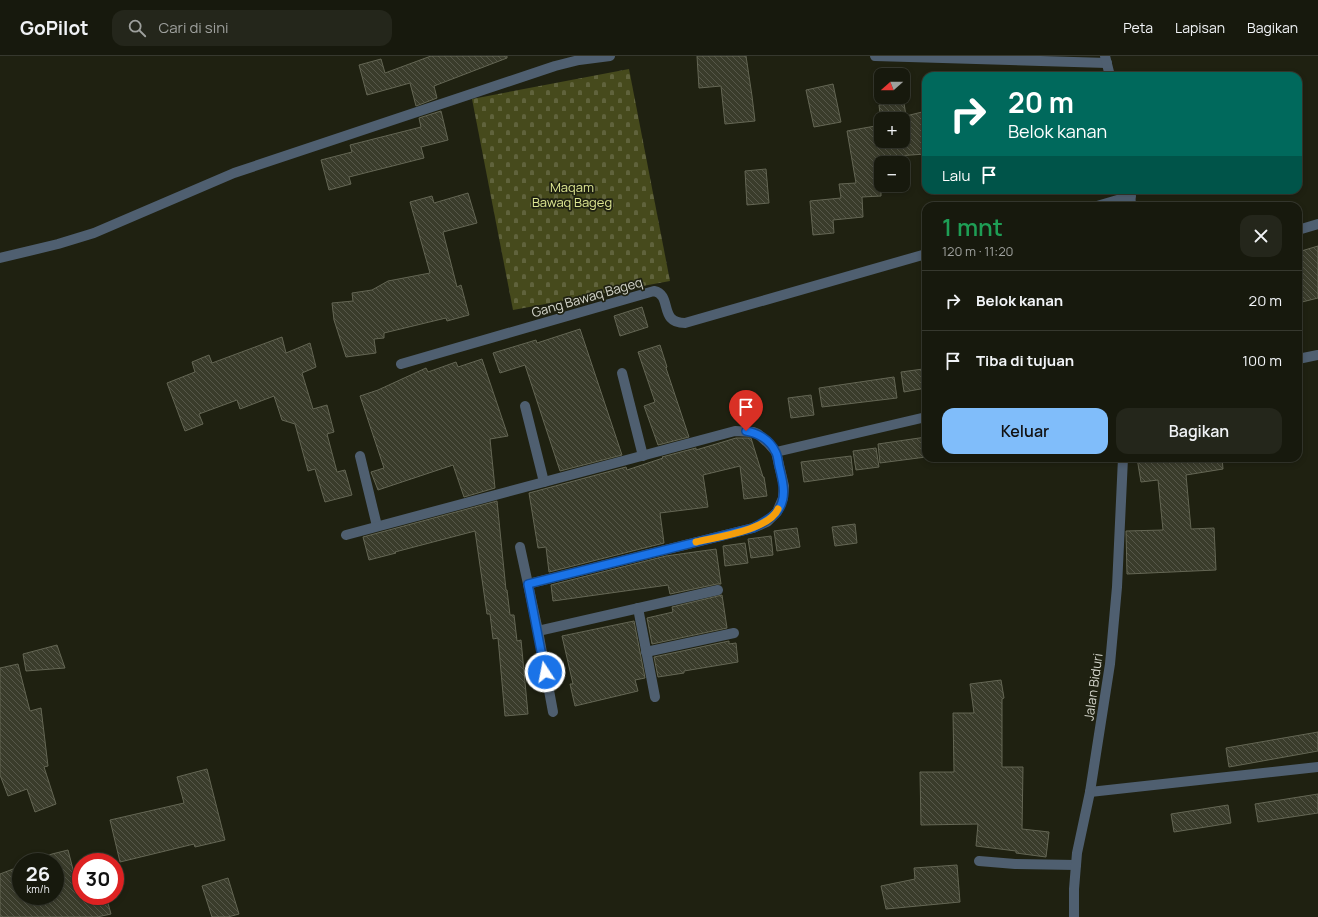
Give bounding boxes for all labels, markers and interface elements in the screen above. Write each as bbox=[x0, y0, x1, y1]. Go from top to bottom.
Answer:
search box bbox=[112, 10, 392, 46]
text: GoPilot bbox=[20, 15, 88, 41]
icon: search bbox=[126, 17, 148, 39]
text: Cari di sini bbox=[158, 17, 229, 38]
text: Peta bbox=[1123, 18, 1153, 37]
text: Lapisan bbox=[1175, 18, 1225, 37]
text: Bagikan bbox=[1247, 18, 1298, 37]
north arrow bbox=[874, 68, 910, 104]
map controls bbox=[874, 68, 910, 192]
text: 20 m bbox=[1008, 83, 1074, 121]
icon: right bbox=[942, 88, 994, 140]
button: + bbox=[874, 112, 910, 148]
text: Belok kanan bbox=[1008, 119, 1107, 143]
button: − bbox=[874, 156, 910, 192]
icon: arrive bbox=[978, 164, 1000, 186]
text: Lalu bbox=[942, 165, 970, 186]
park label: Maqam Bawaq Bageg bbox=[532, 178, 612, 211]
text: 1 mnt bbox=[942, 210, 1003, 243]
button: close bbox=[1240, 215, 1282, 257]
text: 120 m · 11:20 bbox=[942, 242, 1014, 260]
street label: Gang Bawaq Bageq bbox=[529, 273, 645, 321]
icon: right bbox=[942, 290, 964, 312]
text: Belok kanan bbox=[976, 290, 1063, 311]
text: 20 m bbox=[1249, 290, 1282, 311]
icon: arrive bbox=[942, 350, 964, 372]
text: Tiba di tujuan bbox=[976, 350, 1074, 371]
text: 100 m bbox=[1242, 350, 1282, 371]
pin bbox=[729, 390, 763, 431]
icon: arrive bbox=[735, 396, 757, 418]
button: Keluar bbox=[942, 408, 1108, 454]
button: Bagikan bbox=[1116, 408, 1282, 454]
position arrow bbox=[524, 651, 566, 693]
street label: Jalan Biduri bbox=[1079, 652, 1107, 722]
speed limit sign: 30 bbox=[72, 853, 124, 905]
text: 26 bbox=[26, 860, 50, 887]
text: km/h bbox=[26, 882, 50, 896]

